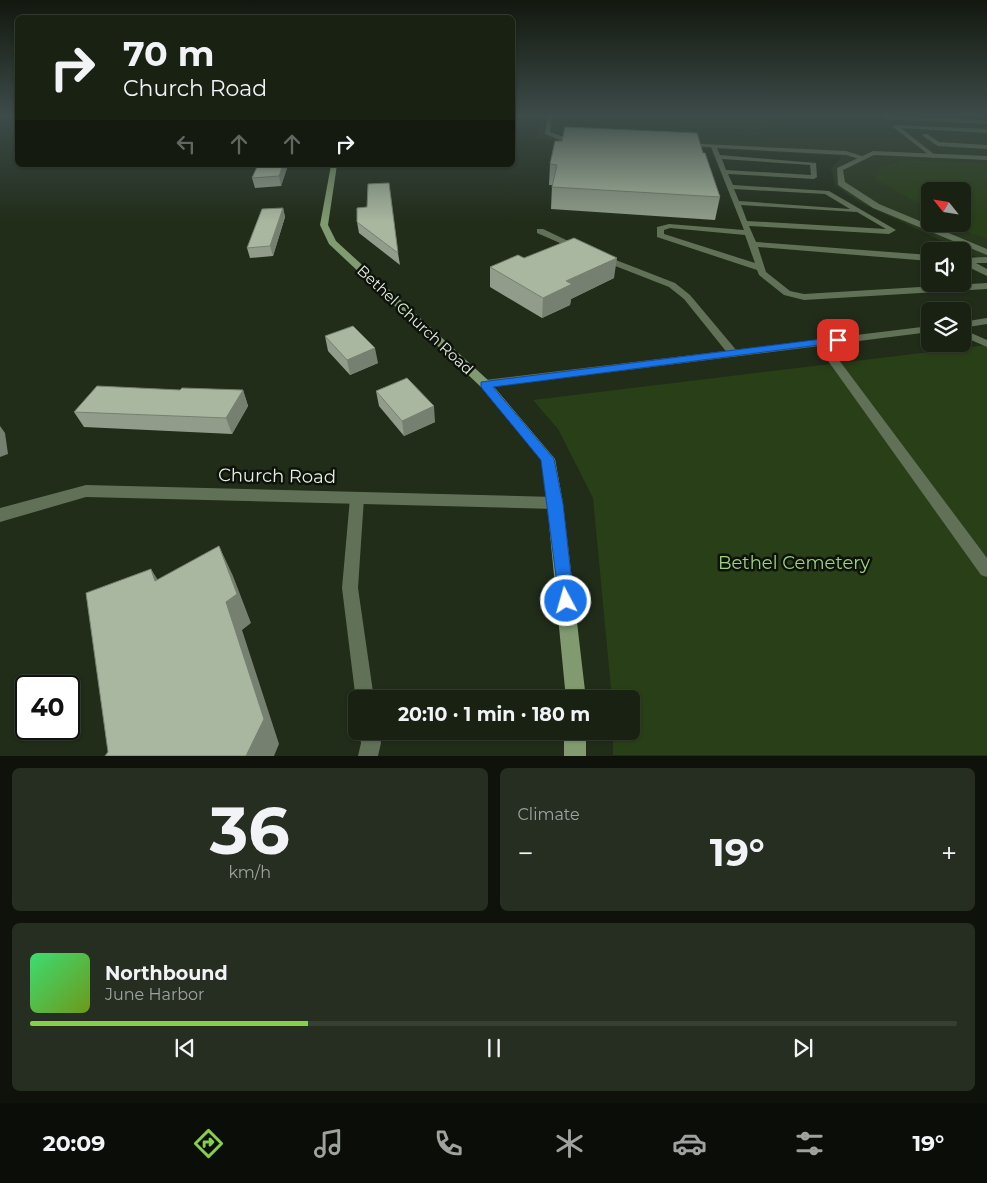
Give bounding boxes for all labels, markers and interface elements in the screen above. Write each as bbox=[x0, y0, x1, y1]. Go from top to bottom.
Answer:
text: 70 m bbox=[123, 32, 214, 75]
icon: right bbox=[40, 35, 105, 100]
text: Church Road bbox=[123, 75, 267, 102]
icon: left bbox=[172, 130, 200, 158]
icon: ahead bbox=[225, 130, 253, 158]
icon: ahead bbox=[278, 130, 306, 158]
icon: right bbox=[331, 130, 359, 158]
north arrow bbox=[921, 182, 971, 232]
map controls bbox=[921, 182, 971, 352]
button: sound bbox=[921, 242, 971, 292]
street label: Bethel Church Road bbox=[353, 261, 477, 378]
button: layers bbox=[921, 302, 971, 352]
pin bbox=[817, 319, 859, 361]
icon: arrive bbox=[824, 326, 852, 354]
street label: Church Road bbox=[218, 464, 336, 488]
park label: Bethel Cemetery bbox=[718, 552, 870, 574]
position arrow bbox=[539, 574, 591, 626]
speed limit sign: 40 bbox=[15, 675, 80, 740]
text: 20:10 · 1 min · 180 m bbox=[398, 703, 590, 726]
text: 36 bbox=[210, 791, 290, 870]
text: Climate bbox=[518, 805, 580, 824]
text: 19° bbox=[710, 829, 765, 876]
text: − bbox=[518, 836, 534, 870]
text: + bbox=[941, 836, 957, 870]
text: km/h bbox=[228, 863, 271, 882]
text: Northbound bbox=[105, 962, 228, 985]
text: June Harbor bbox=[105, 985, 204, 1004]
icon: previous bbox=[171, 1034, 199, 1062]
icon: pause bbox=[480, 1034, 508, 1062]
icon: next bbox=[789, 1034, 817, 1062]
icon: directions bbox=[191, 1126, 226, 1161]
icon: music bbox=[311, 1126, 346, 1161]
icon: phone bbox=[431, 1126, 466, 1161]
icon: climate bbox=[552, 1126, 587, 1161]
icon: car bbox=[672, 1126, 707, 1161]
icon: filters bbox=[792, 1126, 827, 1161]
text: 20:09 bbox=[43, 1130, 105, 1157]
text: 19° bbox=[912, 1130, 944, 1157]

